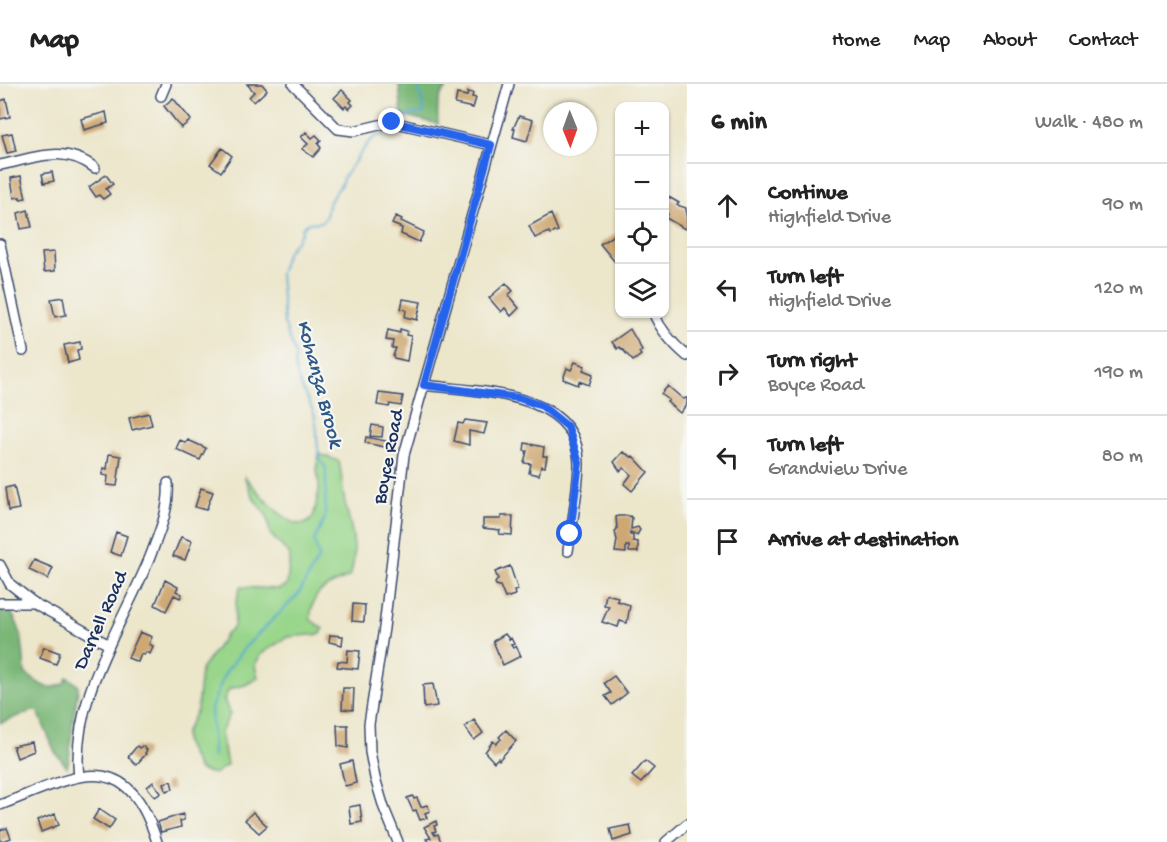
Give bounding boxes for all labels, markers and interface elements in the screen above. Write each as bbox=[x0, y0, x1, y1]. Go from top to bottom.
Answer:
text: Map bbox=[30, 25, 79, 58]
text: Home bbox=[832, 29, 880, 54]
text: Map bbox=[913, 29, 950, 54]
text: About bbox=[983, 29, 1036, 54]
text: Contact bbox=[1069, 29, 1137, 54]
north arrow bbox=[543, 102, 597, 156]
map controls bbox=[615, 102, 669, 318]
button: + bbox=[615, 102, 669, 156]
route end bbox=[378, 108, 404, 134]
text: 6 min bbox=[711, 108, 767, 139]
text: Walk · 480 m bbox=[1035, 112, 1143, 135]
button: − bbox=[615, 156, 669, 210]
text: Continue bbox=[768, 181, 848, 207]
icon: ahead bbox=[711, 189, 744, 222]
text: 90 m bbox=[1103, 194, 1143, 217]
text: Highfield Drive bbox=[768, 207, 891, 230]
button: locate bbox=[615, 210, 669, 264]
button: layers bbox=[615, 264, 669, 318]
text: Turn left bbox=[768, 265, 842, 291]
icon: left bbox=[711, 273, 744, 306]
text: 120 m bbox=[1095, 278, 1143, 301]
text: Highfield Drive bbox=[768, 291, 891, 314]
water label: Kohanza Brook bbox=[289, 318, 348, 453]
text: Turn right bbox=[768, 349, 856, 375]
icon: right bbox=[711, 357, 744, 390]
text: 190 m bbox=[1095, 362, 1143, 385]
text: Boyce Road bbox=[768, 375, 864, 398]
street label: Boyce Road bbox=[369, 405, 411, 507]
text: Turn left bbox=[768, 433, 842, 459]
icon: left bbox=[711, 441, 744, 474]
text: 80 m bbox=[1102, 446, 1143, 469]
text: Grandview Drive bbox=[768, 459, 907, 482]
route start bbox=[556, 520, 582, 546]
icon: arrive bbox=[711, 525, 744, 558]
text: Arrive at destination bbox=[768, 528, 958, 554]
street label: Darrell Road bbox=[69, 566, 135, 676]

